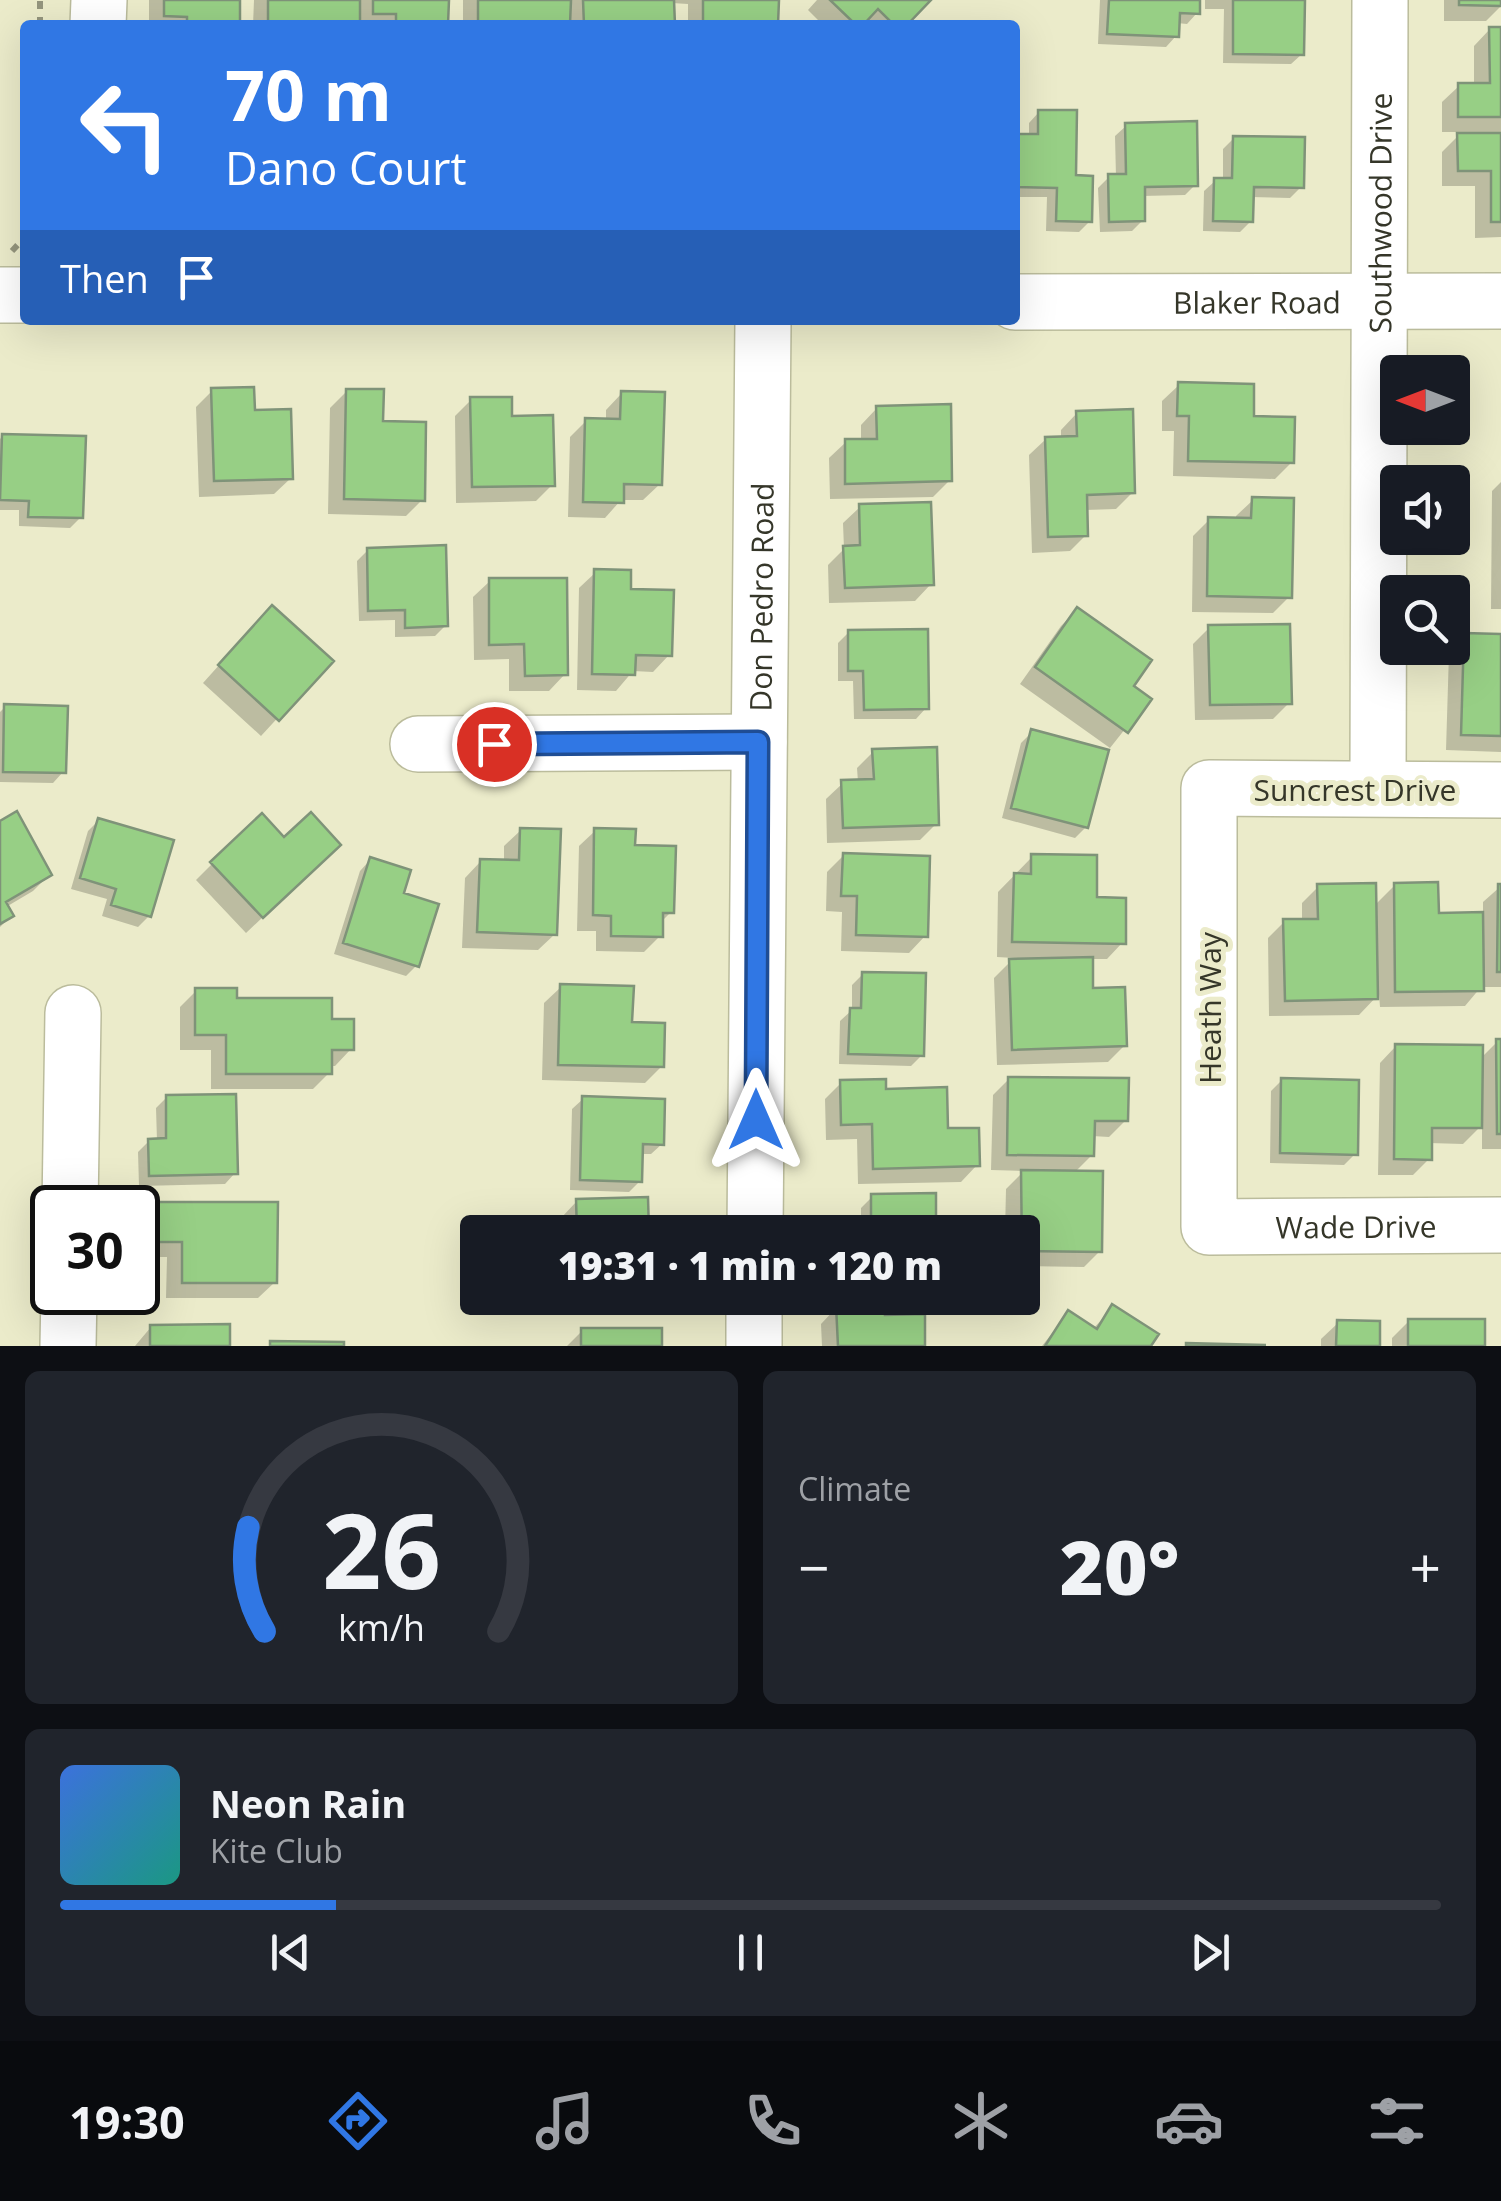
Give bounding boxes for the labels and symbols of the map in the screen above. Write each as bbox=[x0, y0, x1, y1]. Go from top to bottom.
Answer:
street label: Southwood Drive bbox=[1359, 92, 1400, 334]
street label: Blaker Road bbox=[1173, 281, 1341, 322]
north arrow bbox=[1380, 355, 1470, 445]
street label: Don Pedro Road bbox=[739, 482, 782, 712]
pin bbox=[452, 702, 537, 787]
street label: Suncrest Drive bbox=[1254, 769, 1456, 810]
street label: Heath Way bbox=[1189, 931, 1230, 1084]
position arrow bbox=[704, 1068, 808, 1172]
speed limit sign: 30 bbox=[30, 1185, 160, 1315]
street label: Wade Drive bbox=[1275, 1205, 1437, 1247]

